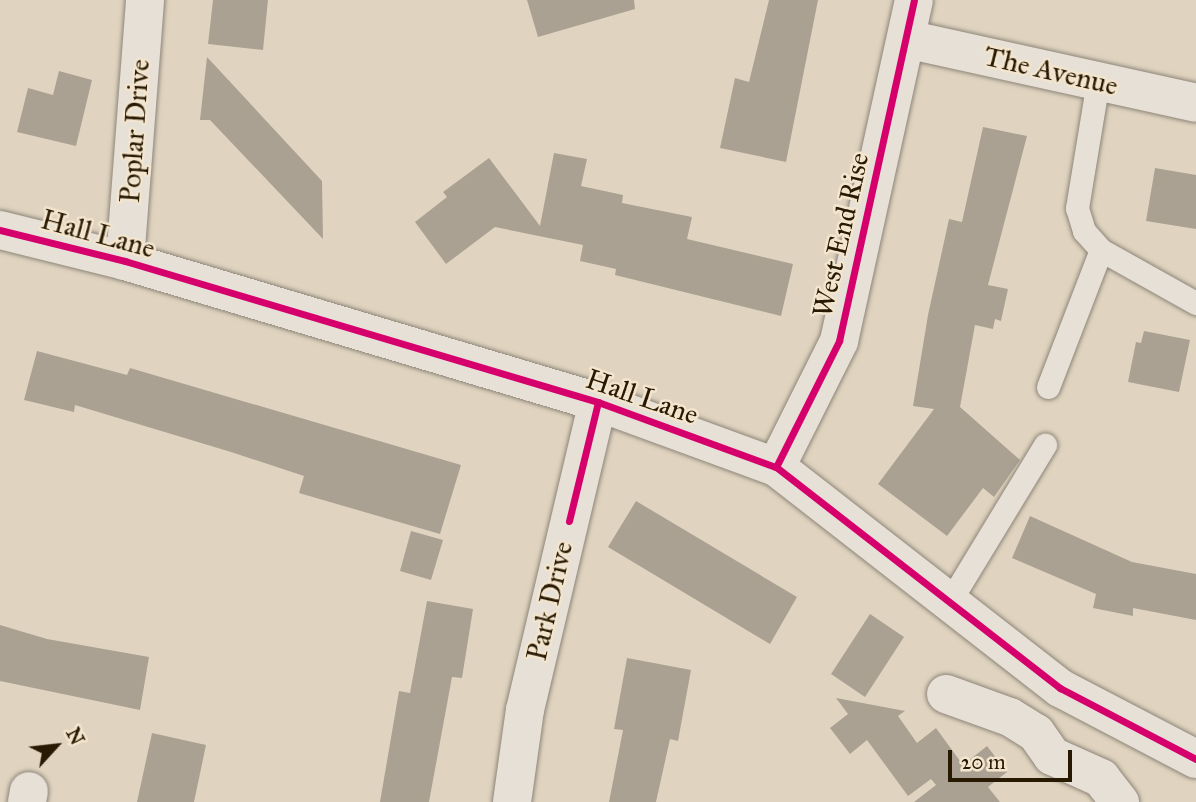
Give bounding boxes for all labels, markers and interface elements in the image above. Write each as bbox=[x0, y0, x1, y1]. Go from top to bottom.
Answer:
street label: The Avenue bbox=[981, 39, 1121, 103]
street label: Poplar Drive bbox=[113, 58, 157, 204]
street label: West End Rise bbox=[806, 149, 876, 321]
street label: Hall Lane bbox=[37, 203, 159, 265]
street label: Hall Lane bbox=[581, 362, 703, 432]
street label: Park Drive bbox=[520, 538, 580, 664]
north arrow bbox=[21, 711, 91, 781]
text: N bbox=[61, 724, 89, 749]
scale bar bbox=[951, 736, 1075, 780]
text: 20 m bbox=[961, 749, 1006, 775]

